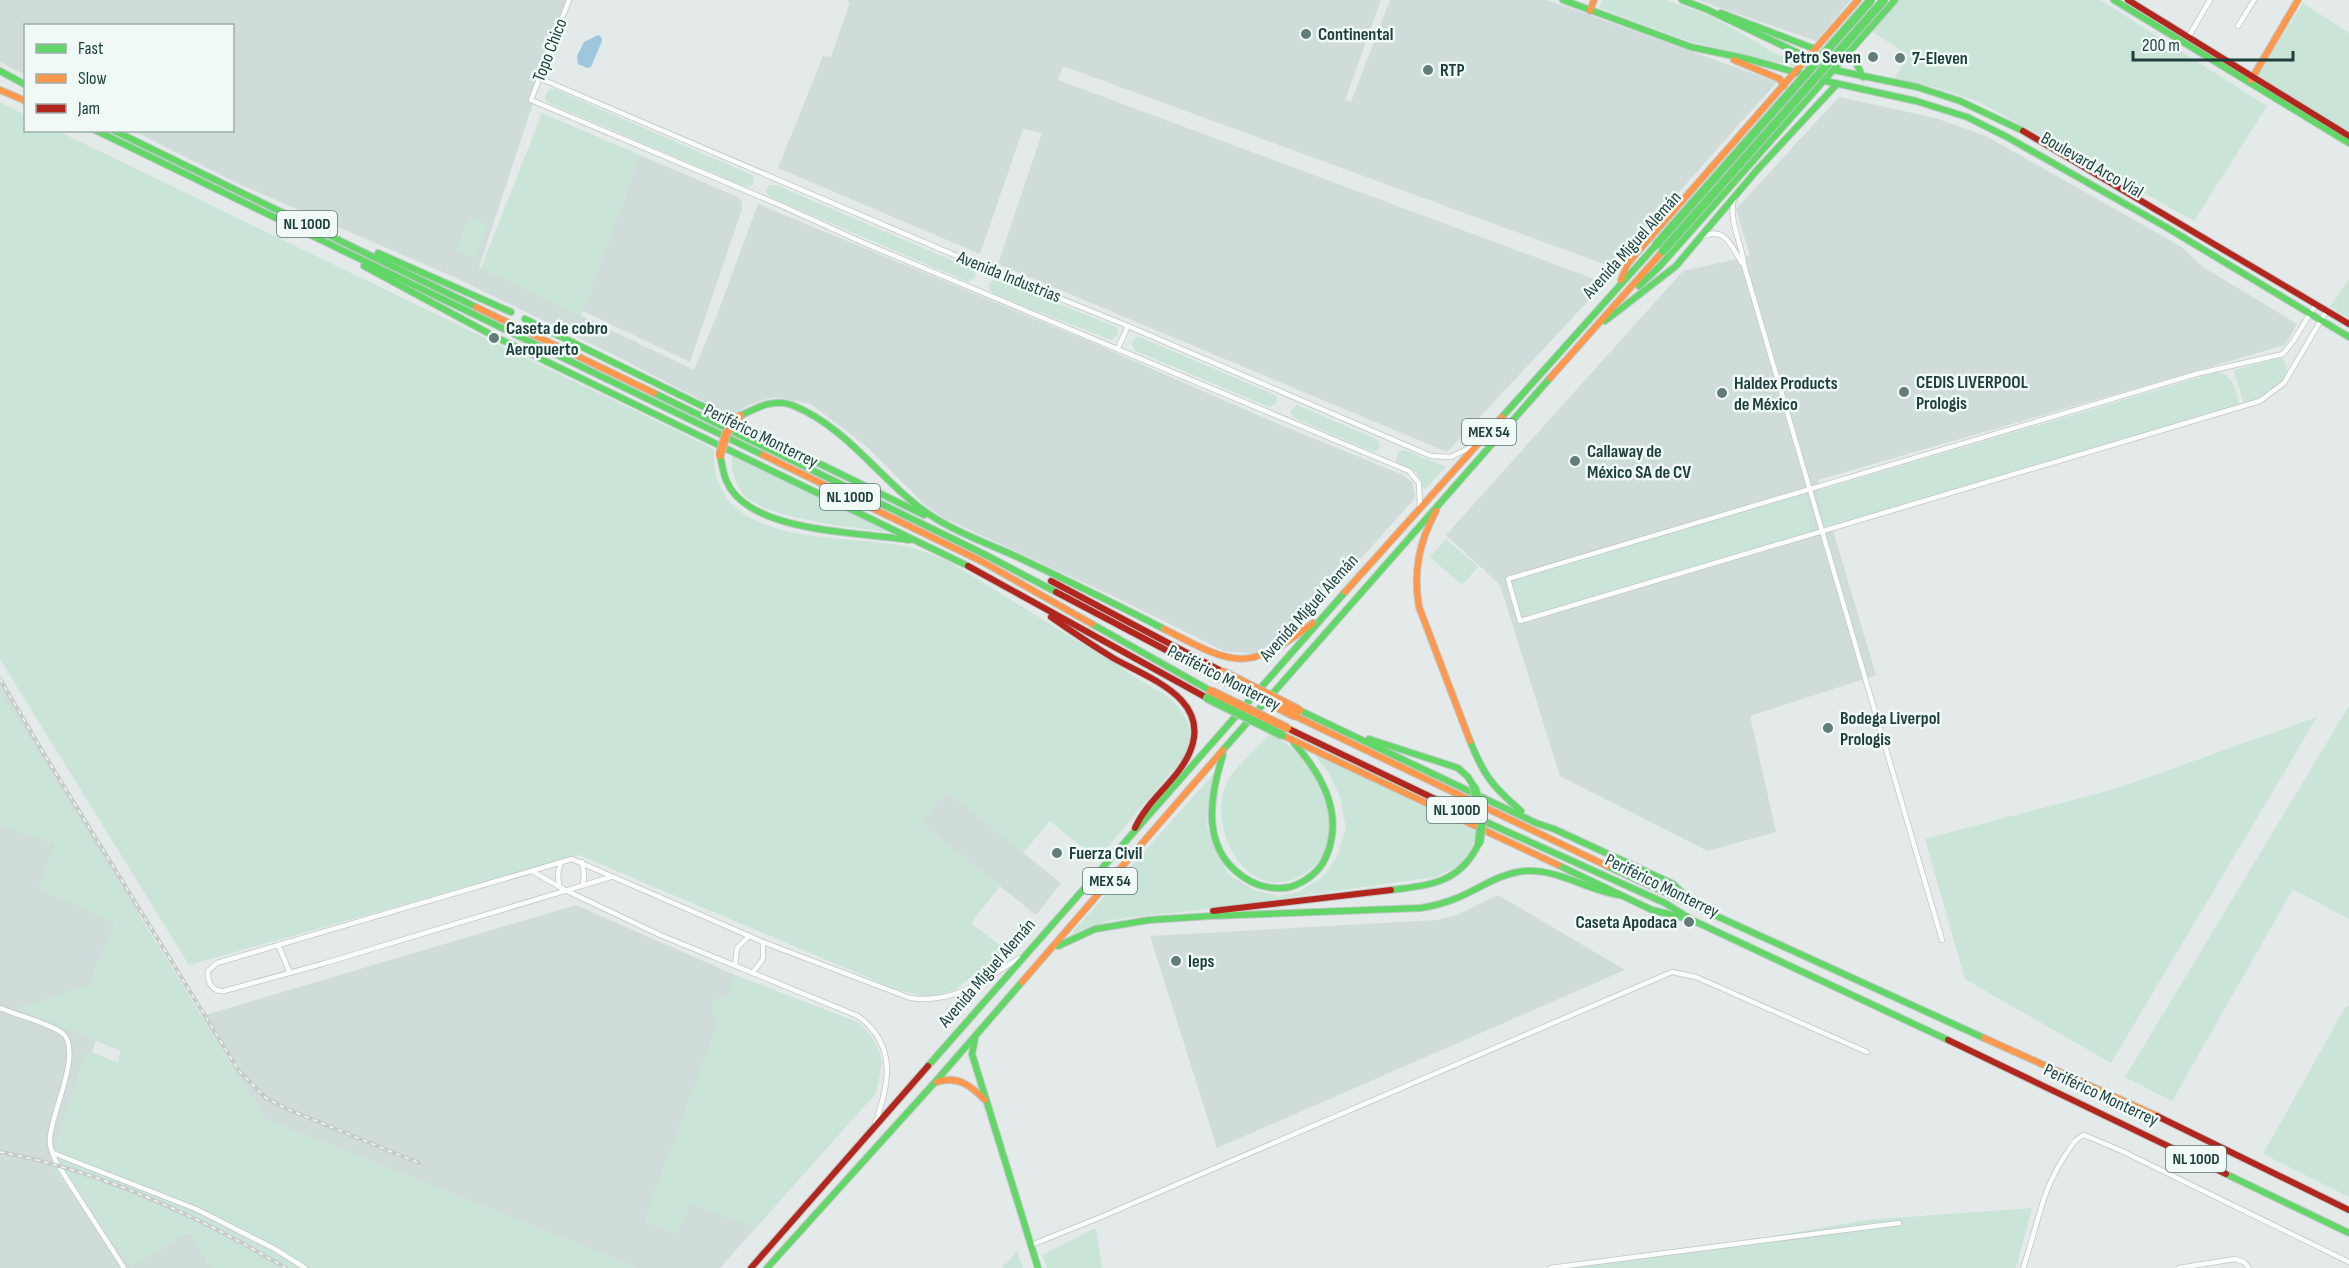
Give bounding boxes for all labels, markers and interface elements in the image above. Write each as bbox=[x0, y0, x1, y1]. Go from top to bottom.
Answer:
street label: Topo Chico bbox=[528, 16, 572, 84]
legend bbox=[24, 24, 234, 132]
place label: Continental bbox=[1318, 24, 1393, 45]
scale bar bbox=[2133, 24, 2294, 62]
marker: Continental bbox=[1299, 27, 1313, 41]
text: 200 m bbox=[2142, 35, 2180, 56]
text: Fast bbox=[78, 38, 104, 59]
place label: Petro Seven bbox=[1784, 47, 1861, 68]
place label: 7-Eleven bbox=[1912, 48, 1968, 69]
marker: Petro Seven bbox=[1866, 50, 1880, 64]
marker: 7-Eleven bbox=[1893, 51, 1907, 65]
place label: RTP bbox=[1440, 60, 1465, 81]
marker: RTP bbox=[1421, 63, 1435, 77]
text: Slow bbox=[78, 68, 107, 89]
text: Jam bbox=[77, 98, 100, 119]
street label: Boulevard Arco Vial bbox=[2037, 127, 2147, 203]
street label: Avenida Miguel Alemán bbox=[1578, 187, 1686, 304]
road number: NL 100D bbox=[277, 211, 337, 237]
street label: Avenida Industrias bbox=[953, 246, 1064, 307]
place label: Caseta de cobro Aeropuerto bbox=[505, 318, 608, 360]
marker: Caseta de cobro Aeropuerto bbox=[487, 331, 501, 345]
place label: CEDIS LIVERPOOL Prologis bbox=[1916, 372, 2028, 414]
place label: Haldex Products de México bbox=[1734, 373, 1838, 415]
marker: CEDIS LIVERPOOL Prologis bbox=[1897, 385, 1911, 399]
marker: Haldex Products de México bbox=[1715, 386, 1729, 400]
street label: Periférico Monterrey bbox=[701, 399, 821, 473]
road number: MEX 54 bbox=[1462, 419, 1516, 445]
place label: Callaway de México SA de CV bbox=[1587, 441, 1691, 483]
marker: Callaway de México SA de CV bbox=[1568, 454, 1582, 468]
road number: NL 100D bbox=[820, 484, 880, 510]
street label: Avenida Miguel Alemán bbox=[1255, 550, 1363, 667]
street label: Periférico Monterrey bbox=[1164, 640, 1284, 716]
place label: Bodega Liverpol Prologis bbox=[1840, 708, 1940, 750]
marker: Bodega Liverpol Prologis bbox=[1821, 721, 1835, 735]
road number: NL 100D bbox=[1427, 797, 1487, 823]
place label: Fuerza Civil bbox=[1069, 843, 1142, 864]
marker: Fuerza Civil bbox=[1050, 846, 1064, 860]
street label: Periférico Monterrey bbox=[1602, 849, 1722, 923]
road number: MEX 54 bbox=[1083, 868, 1137, 894]
place label: Caseta Apodaca bbox=[1575, 912, 1677, 933]
street label: Avenida Miguel Alemán bbox=[934, 914, 1040, 1032]
marker: Caseta Apodaca bbox=[1682, 915, 1696, 929]
place label: Ieps bbox=[1188, 951, 1214, 972]
marker: Ieps bbox=[1169, 954, 1183, 968]
street label: Periférico Monterrey bbox=[2040, 1059, 2162, 1131]
road number: NL 100D bbox=[2166, 1146, 2226, 1172]

